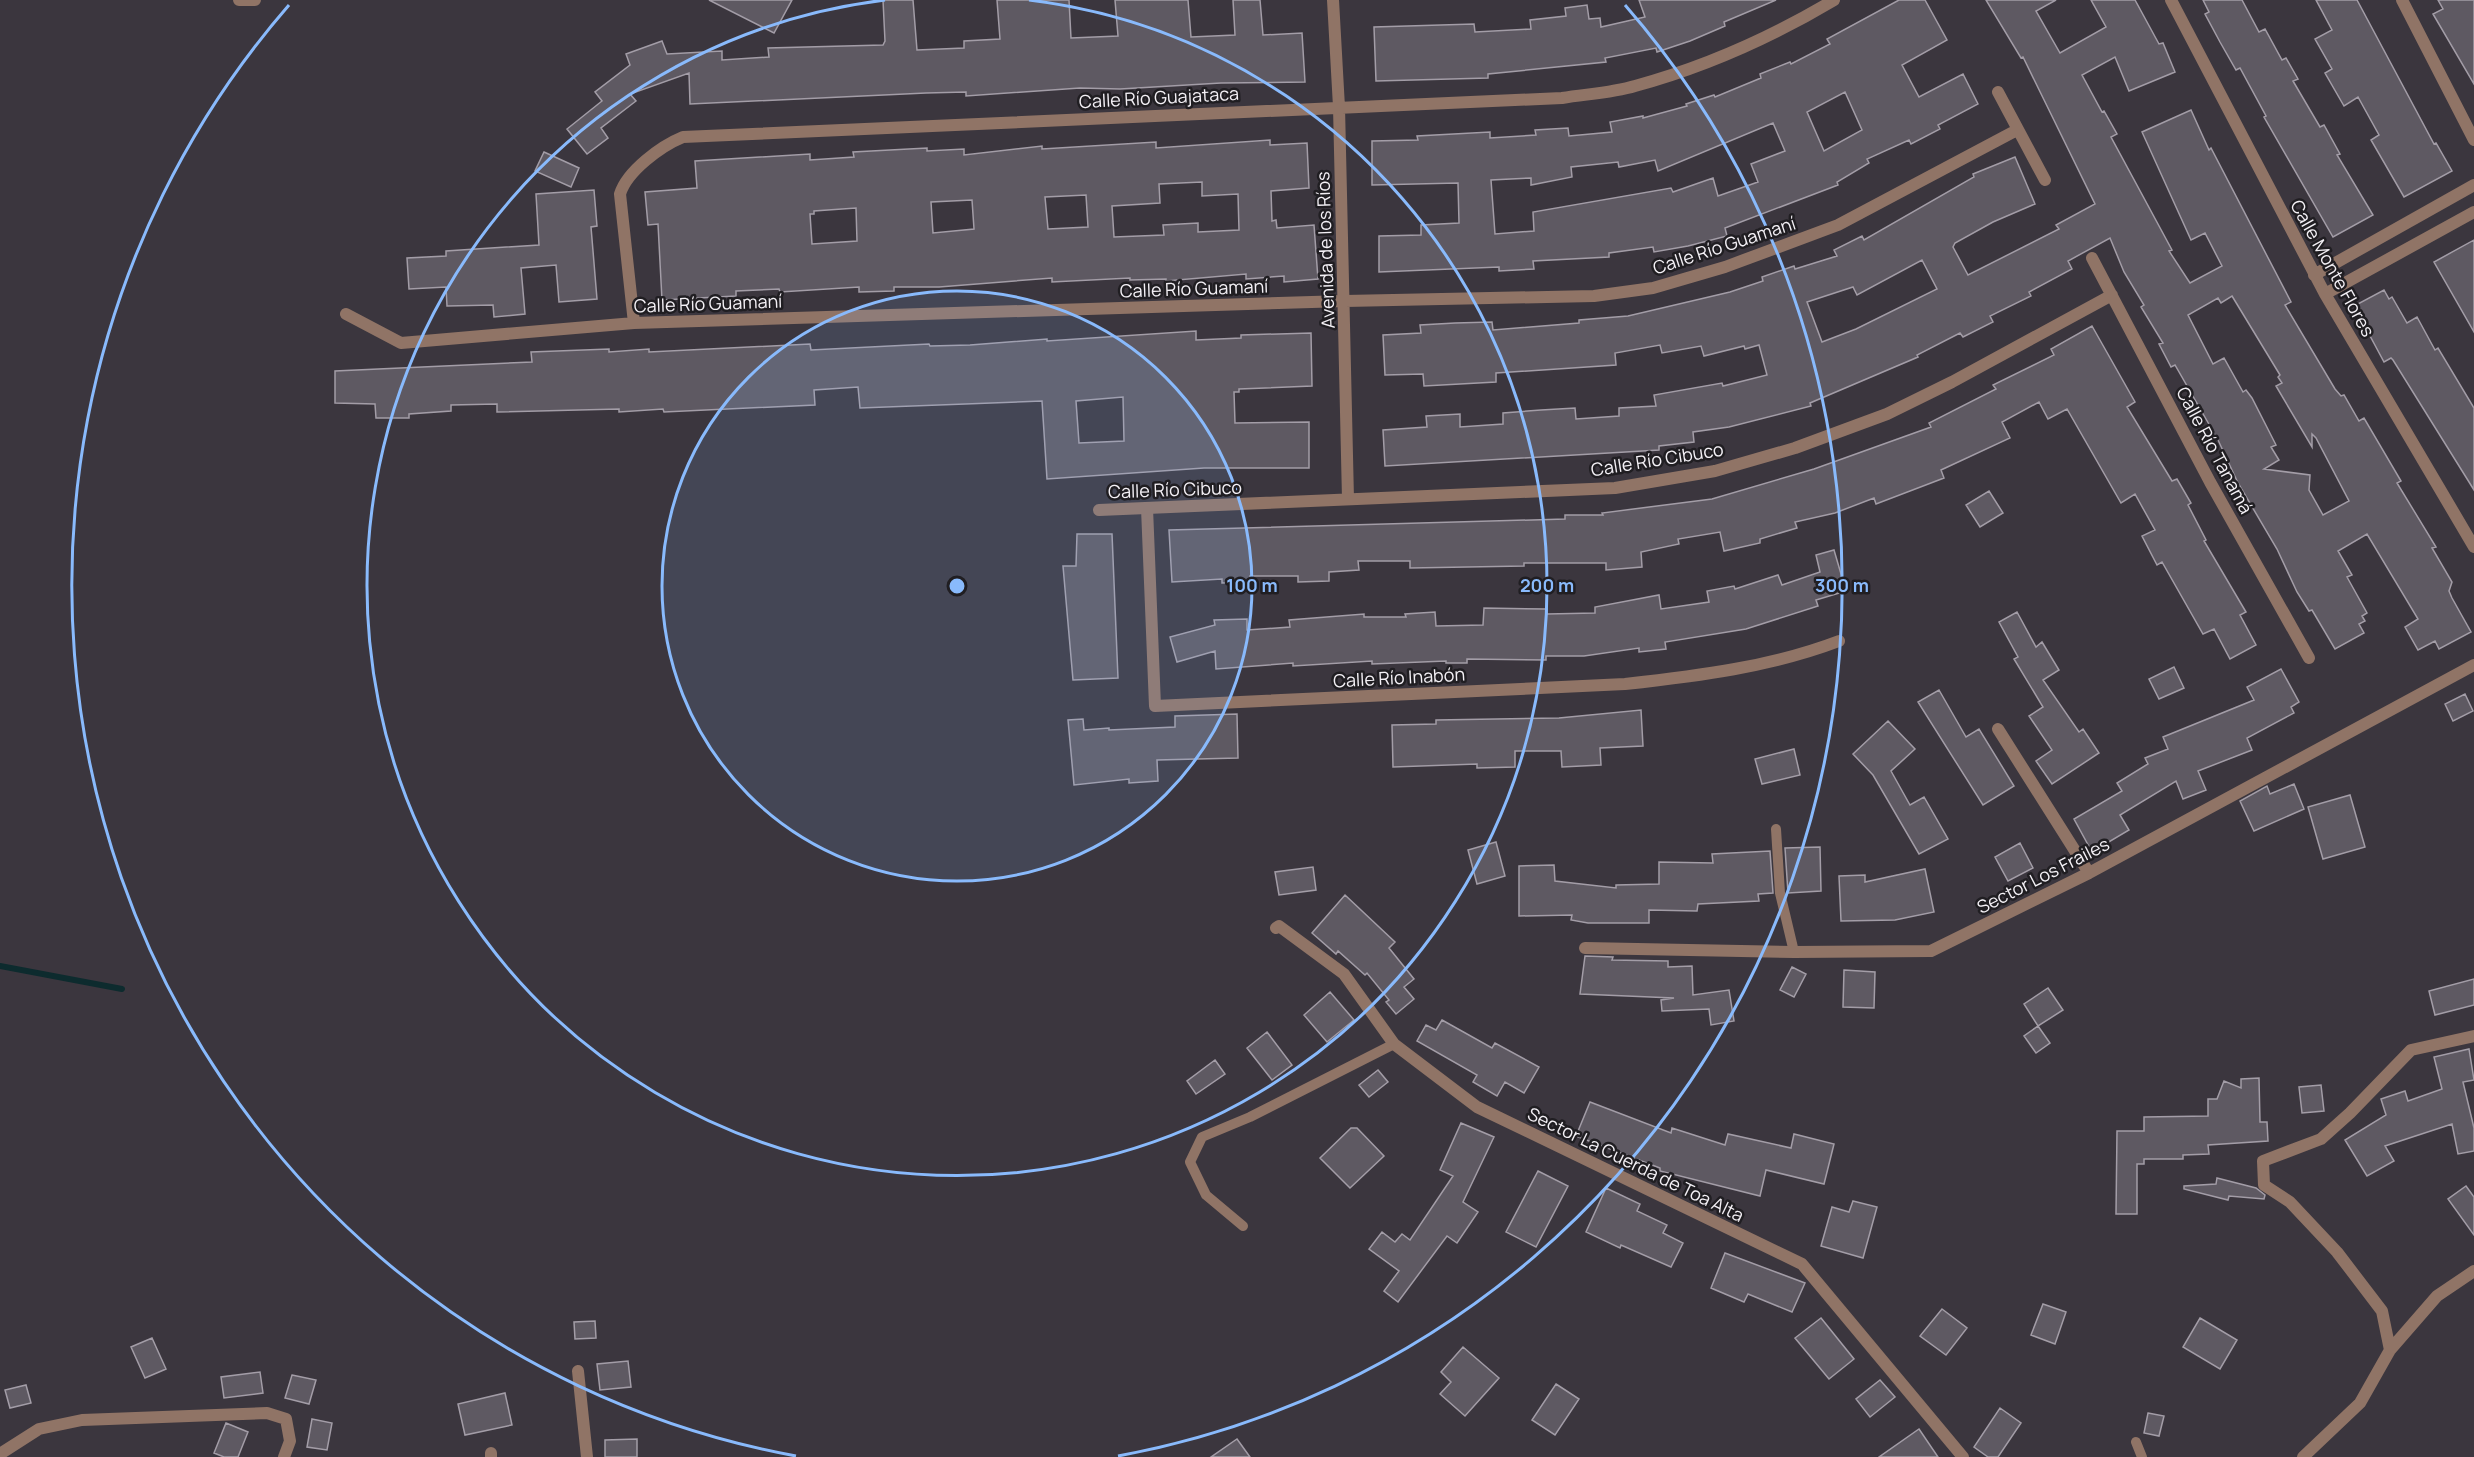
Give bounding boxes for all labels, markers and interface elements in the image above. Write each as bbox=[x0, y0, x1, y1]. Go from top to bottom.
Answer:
street label: Calle Río Guajataca bbox=[1078, 81, 1240, 113]
street label: Avenida de los Ríos bbox=[1310, 171, 1340, 329]
street label: Calle Monte Flores bbox=[2285, 195, 2381, 341]
street label: Calle Río Guamaní bbox=[1650, 211, 1798, 279]
street label: Calle Río Guamaní bbox=[1119, 273, 1269, 303]
street label: Calle Río Guamaní bbox=[633, 288, 783, 318]
street label: Calle Río Tanamá bbox=[2171, 382, 2259, 518]
street label: Calle Río Cibuco bbox=[1589, 437, 1725, 481]
street label: Calle Río Cibuco bbox=[1108, 475, 1242, 503]
text: 100 m bbox=[1226, 573, 1278, 597]
text: 200 m bbox=[1520, 573, 1574, 597]
text: 300 m bbox=[1815, 573, 1869, 597]
centre of rings bbox=[947, 576, 967, 596]
street label: Calle Río Inabón bbox=[1332, 662, 1466, 692]
street label: Sector Los Frailes bbox=[1973, 831, 2113, 919]
street label: Sector La Cuerda de Toa Alta bbox=[1524, 1101, 1748, 1227]

